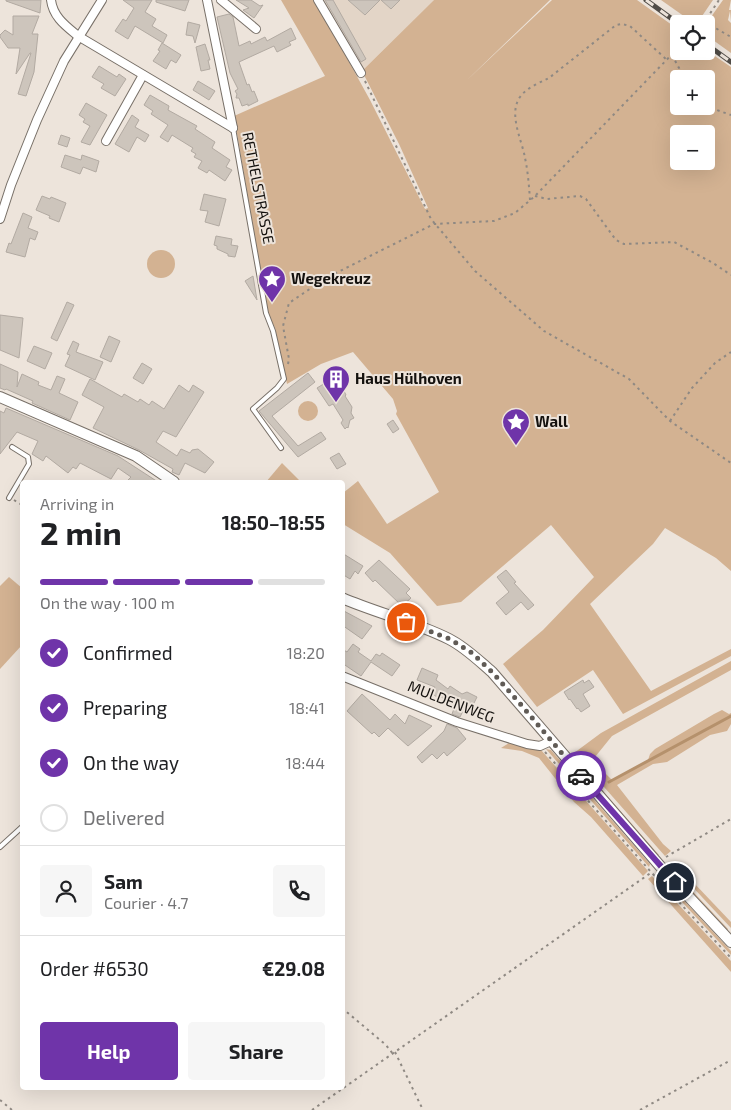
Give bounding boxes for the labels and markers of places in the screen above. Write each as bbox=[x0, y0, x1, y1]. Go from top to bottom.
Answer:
place icon: Wegekreuz bbox=[257, 264, 287, 303]
place label: Wegekreuz bbox=[291, 269, 371, 287]
building icon: Haus Hülhoven bbox=[321, 364, 351, 403]
place label: Haus Hülhoven bbox=[355, 369, 462, 387]
place icon: Wall bbox=[501, 407, 531, 446]
place label: Wall bbox=[535, 412, 568, 430]
pin bbox=[385, 601, 427, 643]
pin bbox=[654, 861, 696, 903]

